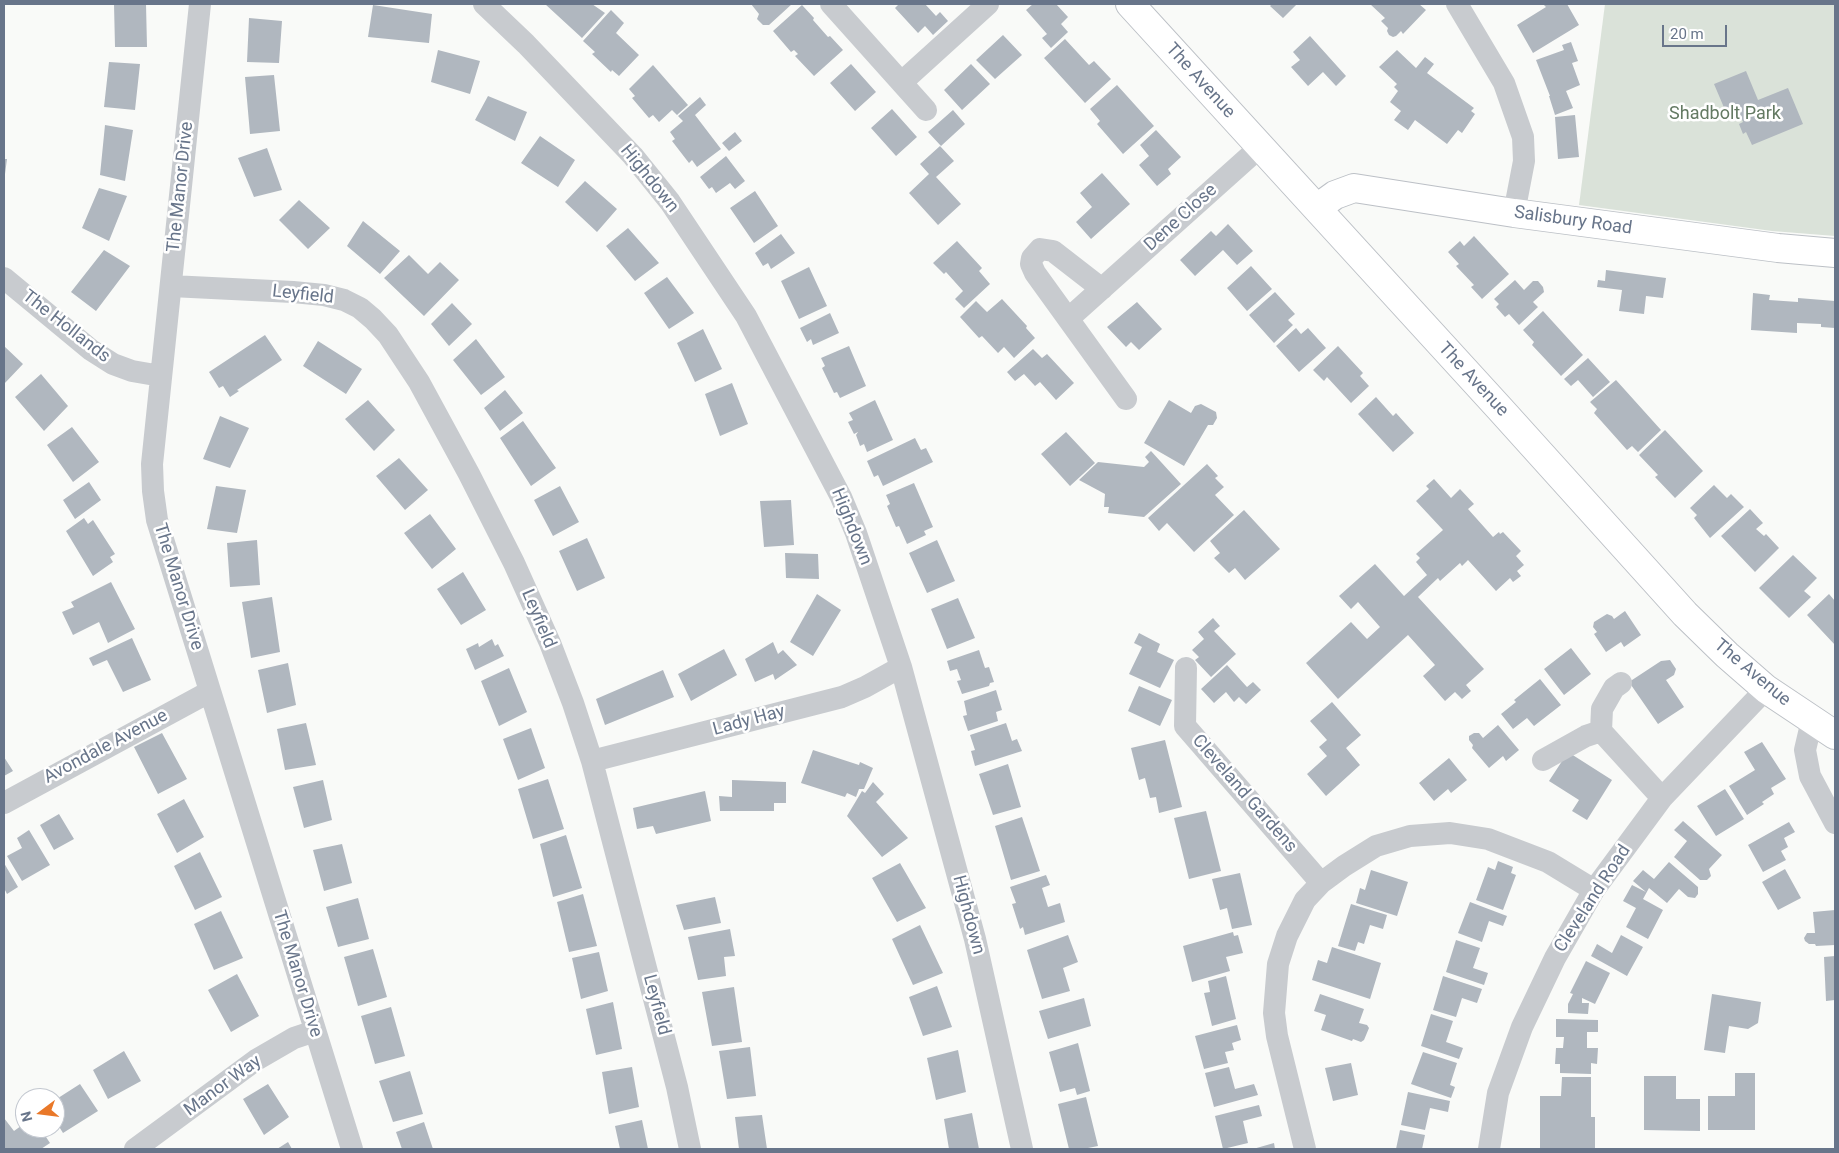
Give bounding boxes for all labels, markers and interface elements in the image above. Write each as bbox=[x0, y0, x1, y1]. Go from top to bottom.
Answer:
scale bar bbox=[1664, 15, 1729, 47]
text: 20 m bbox=[1670, 25, 1704, 43]
street label: The Avenue bbox=[1161, 39, 1239, 123]
park label: Shadbolt Park bbox=[1669, 103, 1781, 125]
street label: The Manor Drive bbox=[163, 121, 199, 253]
street label: Highdown bbox=[615, 141, 683, 217]
street label: Dene Close bbox=[1140, 180, 1222, 256]
street label: Salisbury Road bbox=[1513, 202, 1633, 240]
street label: Leyfield bbox=[271, 281, 335, 309]
street label: The Hollands bbox=[18, 286, 114, 368]
street label: The Avenue bbox=[1433, 338, 1513, 422]
street label: Highdown bbox=[826, 485, 876, 569]
street label: The Manor Drive bbox=[148, 521, 208, 653]
street label: Leyfield bbox=[516, 586, 560, 652]
street label: The Avenue bbox=[1709, 635, 1795, 711]
street label: Lady Hay bbox=[711, 701, 787, 741]
street label: Avondale Avenue bbox=[40, 705, 172, 789]
street label: Cleveland Gardens bbox=[1187, 731, 1301, 857]
street label: Cleveland Road bbox=[1550, 841, 1636, 957]
street label: Highdown bbox=[947, 873, 989, 957]
street label: The Manor Drive bbox=[267, 908, 327, 1040]
street label: Leyfield bbox=[638, 972, 674, 1038]
street label: Manor Way bbox=[180, 1051, 266, 1121]
north arrow bbox=[15, 1088, 65, 1138]
text: N bbox=[17, 1110, 35, 1123]

